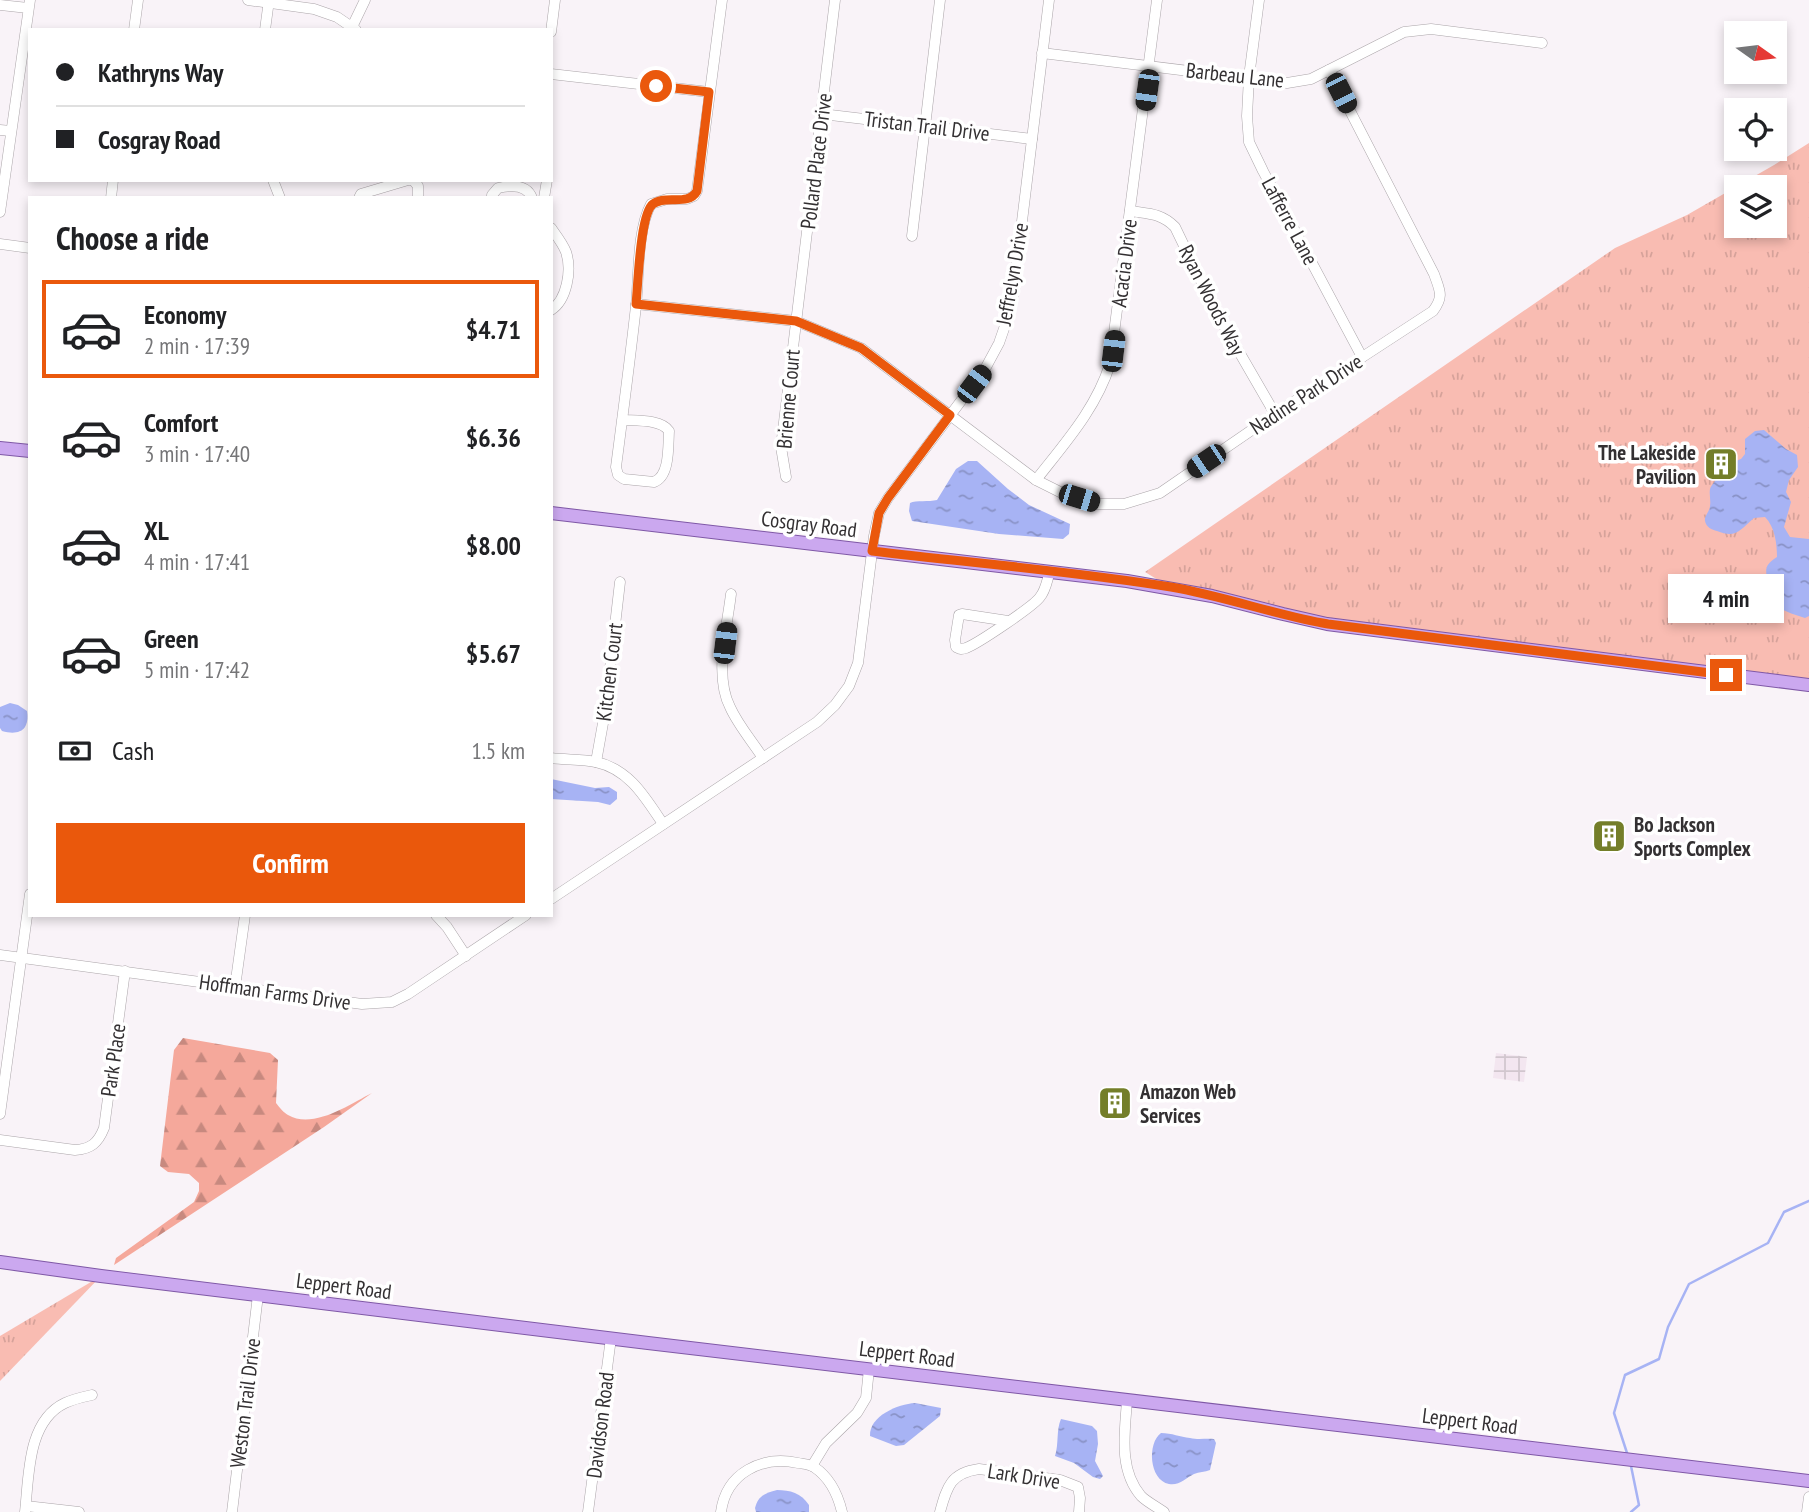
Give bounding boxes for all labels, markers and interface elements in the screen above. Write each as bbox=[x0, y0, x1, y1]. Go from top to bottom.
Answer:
north arrow bbox=[1724, 21, 1787, 84]
map controls bbox=[1724, 21, 1787, 238]
text: Kathryns Way bbox=[98, 56, 223, 89]
street label: Barbeau Lane bbox=[1185, 56, 1285, 94]
car bbox=[1134, 68, 1161, 112]
route start bbox=[640, 70, 672, 102]
car bbox=[1323, 70, 1360, 116]
street label: Pollard Place Drive bbox=[794, 92, 838, 230]
button: locate bbox=[1724, 98, 1787, 161]
street label: Tristan Trail Drive bbox=[863, 105, 991, 147]
text: Cosgray Road bbox=[98, 123, 221, 156]
street label: Lafferre Lane bbox=[1256, 173, 1324, 269]
button: layers bbox=[1724, 175, 1787, 238]
text: Choose a ride bbox=[56, 217, 209, 259]
street label: Acacia Drive bbox=[1105, 217, 1143, 309]
street label: Jeffrelyn Drive bbox=[990, 221, 1034, 328]
street label: Ryan Woods Way bbox=[1173, 240, 1251, 360]
icon: car bbox=[60, 298, 123, 361]
text: Economy bbox=[144, 298, 226, 331]
text: $4.71 bbox=[466, 313, 521, 346]
car bbox=[1101, 329, 1126, 373]
text: 2 min · 17:39 bbox=[144, 331, 250, 360]
street label: Brienne Court bbox=[770, 348, 806, 450]
street label: Nadine Park Drive bbox=[1245, 348, 1367, 440]
car bbox=[953, 361, 996, 407]
icon: car bbox=[60, 406, 123, 469]
text: Comfort bbox=[144, 406, 218, 439]
text: $6.36 bbox=[466, 421, 521, 454]
text: 3 min · 17:40 bbox=[144, 439, 250, 468]
place label: The Lakeside Pavilion bbox=[1598, 439, 1696, 490]
car bbox=[1183, 441, 1230, 481]
building icon: The Lakeside Pavilion bbox=[1702, 445, 1740, 483]
car bbox=[1056, 482, 1103, 514]
street label: Cosgray Road bbox=[760, 505, 858, 543]
icon: car bbox=[60, 514, 123, 577]
text: XL bbox=[144, 514, 169, 547]
text: $8.00 bbox=[466, 529, 521, 562]
text: 4 min · 17:41 bbox=[144, 547, 250, 576]
callout: 4 min bbox=[1668, 574, 1784, 622]
text: 4 min bbox=[1703, 584, 1749, 613]
street label: Kitchen Court bbox=[590, 621, 628, 723]
car bbox=[713, 621, 738, 665]
icon: car bbox=[60, 622, 123, 685]
text: Green bbox=[144, 622, 199, 655]
text: $5.67 bbox=[466, 637, 521, 670]
text: 5 min · 17:42 bbox=[144, 655, 250, 684]
route end bbox=[1710, 659, 1742, 691]
icon: cash bbox=[56, 732, 94, 770]
text: Cash bbox=[112, 734, 154, 767]
text: 1.5 km bbox=[471, 736, 525, 765]
place label: Bo Jackson Sports Complex bbox=[1634, 811, 1752, 862]
building icon: Bo Jackson Sports Complex bbox=[1590, 817, 1628, 855]
button: Confirm bbox=[56, 823, 525, 903]
street label: Hoffman Farms Drive bbox=[197, 968, 353, 1016]
street label: Park Place bbox=[95, 1022, 131, 1098]
place label: Amazon Web Services bbox=[1139, 1078, 1236, 1129]
building icon: Amazon Web Services bbox=[1096, 1084, 1134, 1122]
street label: Leppert Road bbox=[295, 1267, 393, 1305]
street label: Leppert Road bbox=[858, 1335, 956, 1373]
street label: Weston Trail Drive bbox=[224, 1336, 266, 1470]
street label: Davidson Road bbox=[580, 1370, 620, 1480]
street label: Leppert Road bbox=[1421, 1402, 1519, 1440]
street label: Lark Drive bbox=[986, 1457, 1062, 1495]

